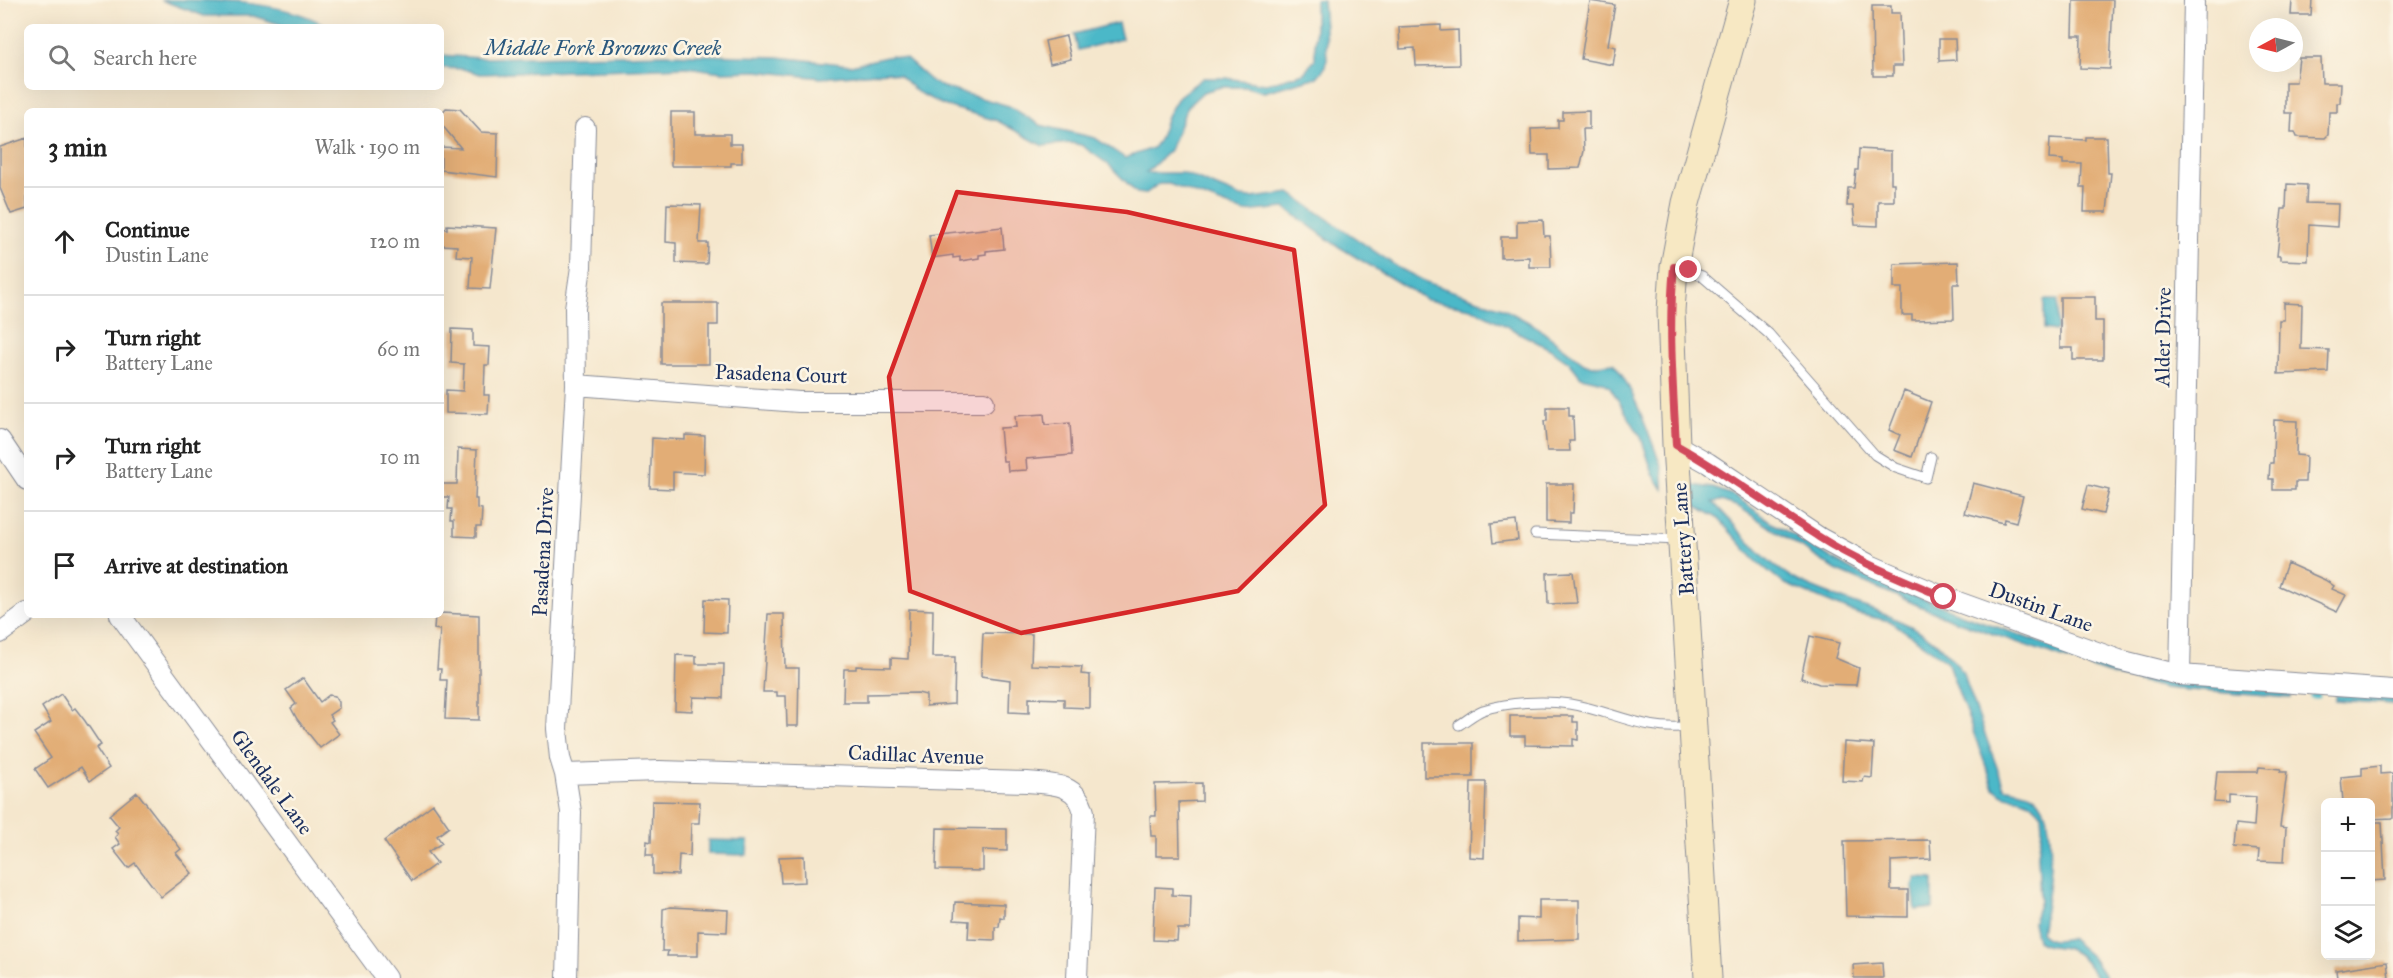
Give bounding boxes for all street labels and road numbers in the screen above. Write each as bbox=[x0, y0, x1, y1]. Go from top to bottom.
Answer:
street label: Alder Drive bbox=[2149, 287, 2177, 388]
street label: Pasadena Court bbox=[714, 359, 848, 389]
street label: Battery Lane bbox=[1666, 481, 1700, 596]
street label: Pasadena Drive bbox=[527, 486, 559, 617]
street label: Dustin Lane bbox=[1985, 576, 2097, 638]
street label: Glendale Lane bbox=[225, 724, 319, 840]
street label: Cadillac Avenue bbox=[848, 740, 985, 770]

